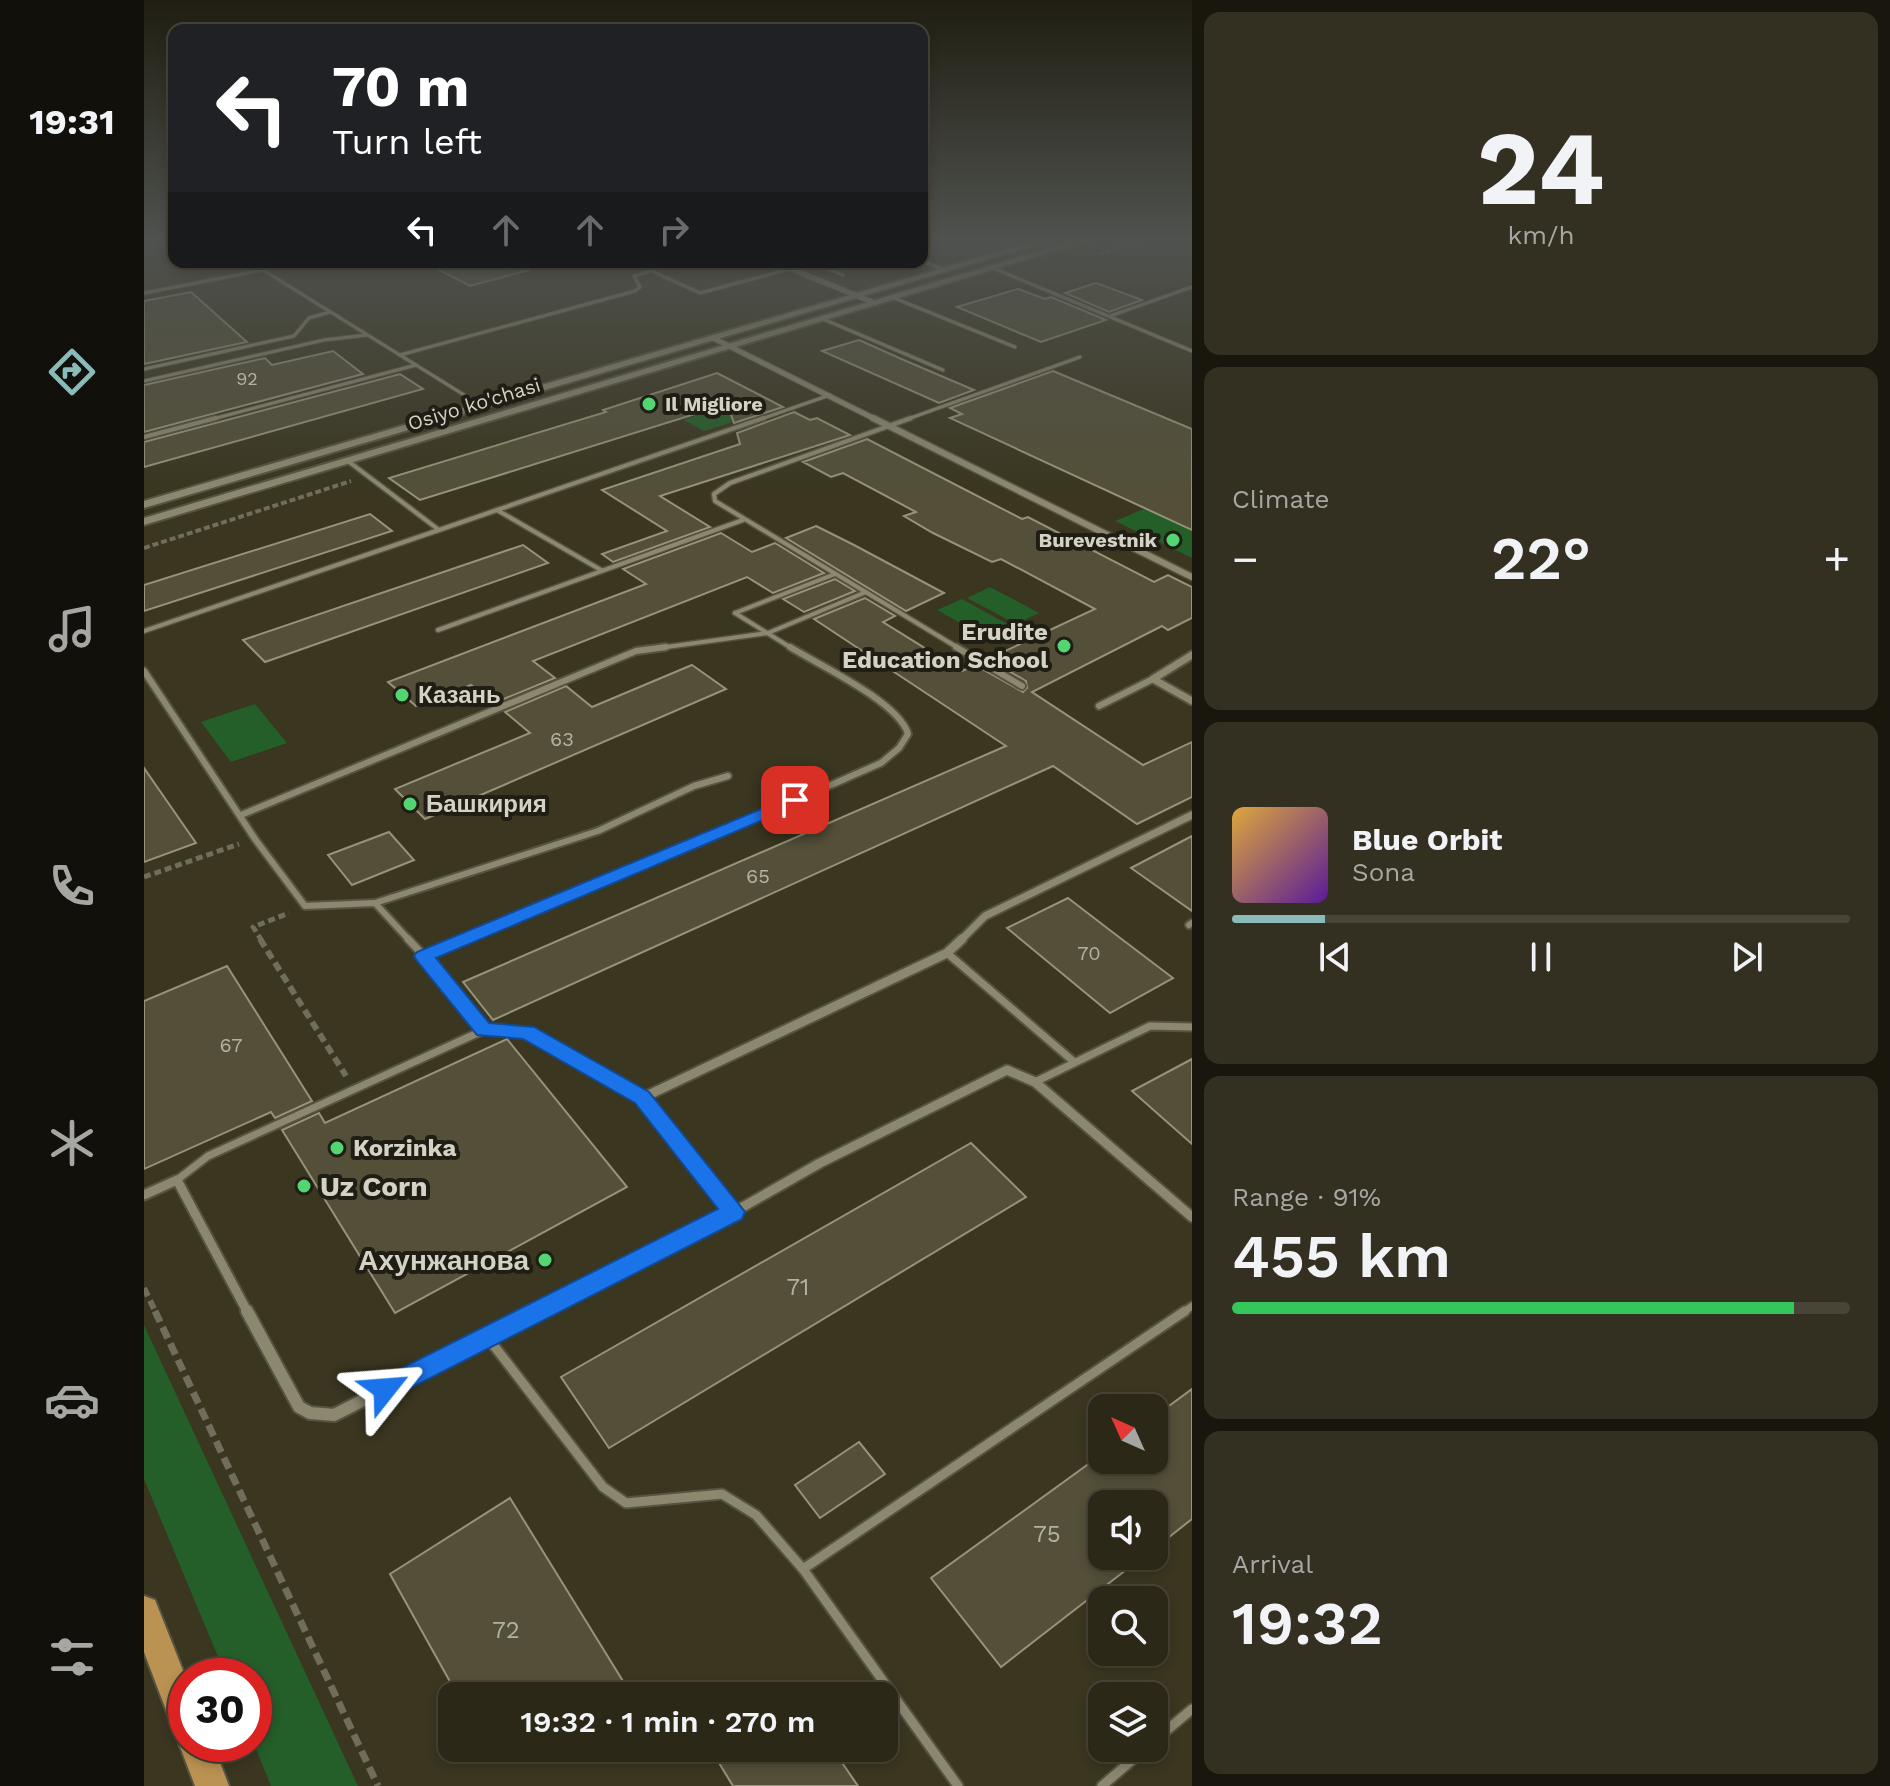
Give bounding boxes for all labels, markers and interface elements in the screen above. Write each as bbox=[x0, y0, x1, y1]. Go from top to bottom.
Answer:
text: 70 m bbox=[332, 54, 469, 120]
icon: left bbox=[200, 56, 304, 160]
text: 19:31 bbox=[29, 101, 115, 143]
text: 24 bbox=[1477, 107, 1605, 229]
text: Turn left bbox=[332, 121, 482, 163]
icon: left bbox=[400, 208, 444, 252]
icon: ahead bbox=[484, 208, 528, 252]
icon: ahead bbox=[568, 208, 612, 252]
icon: right bbox=[652, 208, 696, 252]
text: km/h bbox=[1508, 220, 1574, 250]
icon: directions bbox=[44, 344, 100, 400]
house number: 92 bbox=[236, 368, 258, 389]
street label: Osiyo ko'chasi bbox=[405, 372, 543, 436]
place label: Il Migliore bbox=[665, 392, 763, 416]
marker: Il Migliore bbox=[640, 395, 658, 413]
text: Climate bbox=[1232, 484, 1330, 514]
text: 22° bbox=[1491, 523, 1591, 594]
place label: Burevestnik bbox=[1039, 528, 1158, 552]
marker: Burevestnik bbox=[1164, 531, 1182, 549]
text: − bbox=[1232, 533, 1259, 585]
text: + bbox=[1823, 533, 1850, 585]
icon: music bbox=[44, 601, 100, 657]
place label: Erudite Education School bbox=[842, 618, 1048, 674]
marker: Erudite Education School bbox=[1055, 637, 1073, 655]
place label: Казань bbox=[418, 681, 501, 709]
marker: Казань bbox=[393, 686, 411, 704]
house number: 63 bbox=[550, 727, 574, 751]
pin bbox=[761, 766, 829, 834]
icon: arrive bbox=[773, 778, 817, 822]
place label: Башкирия bbox=[426, 790, 547, 818]
marker: Башкирия bbox=[401, 795, 419, 813]
text: Blue Orbit bbox=[1352, 822, 1502, 857]
text: Sona bbox=[1352, 857, 1415, 887]
icon: phone bbox=[44, 858, 100, 914]
house number: 65 bbox=[746, 864, 770, 888]
icon: previous bbox=[1313, 935, 1357, 979]
icon: pause bbox=[1519, 935, 1563, 979]
icon: next bbox=[1725, 935, 1769, 979]
house number: 70 bbox=[1077, 941, 1101, 965]
house number: 67 bbox=[219, 1033, 243, 1057]
icon: climate bbox=[44, 1115, 100, 1171]
place label: Korzinka bbox=[353, 1134, 456, 1162]
marker: Korzinka bbox=[328, 1139, 346, 1157]
place label: Uz Corn bbox=[320, 1170, 428, 1203]
marker: Uz Corn bbox=[295, 1177, 313, 1195]
text: Range · 91% bbox=[1232, 1182, 1381, 1212]
text: 455 km bbox=[1232, 1221, 1451, 1292]
place label: Ахунжанова bbox=[358, 1244, 529, 1277]
marker: Ахунжанова bbox=[536, 1251, 554, 1269]
house number: 71 bbox=[787, 1273, 809, 1301]
position arrow bbox=[343, 1347, 427, 1431]
icon: car bbox=[44, 1372, 100, 1428]
north arrow bbox=[1088, 1394, 1168, 1474]
map controls bbox=[1088, 1394, 1168, 1762]
button: sound bbox=[1088, 1490, 1168, 1570]
house number: 75 bbox=[1033, 1520, 1061, 1548]
text: Arrival bbox=[1232, 1549, 1313, 1579]
button: search bbox=[1088, 1586, 1168, 1666]
text: 19:32 bbox=[1232, 1588, 1383, 1659]
house number: 72 bbox=[492, 1616, 520, 1644]
icon: filters bbox=[44, 1629, 100, 1685]
speed limit sign: 30 bbox=[168, 1658, 272, 1762]
button: layers bbox=[1088, 1682, 1168, 1762]
text: 19:32 · 1 min · 270 m bbox=[521, 1704, 815, 1739]

